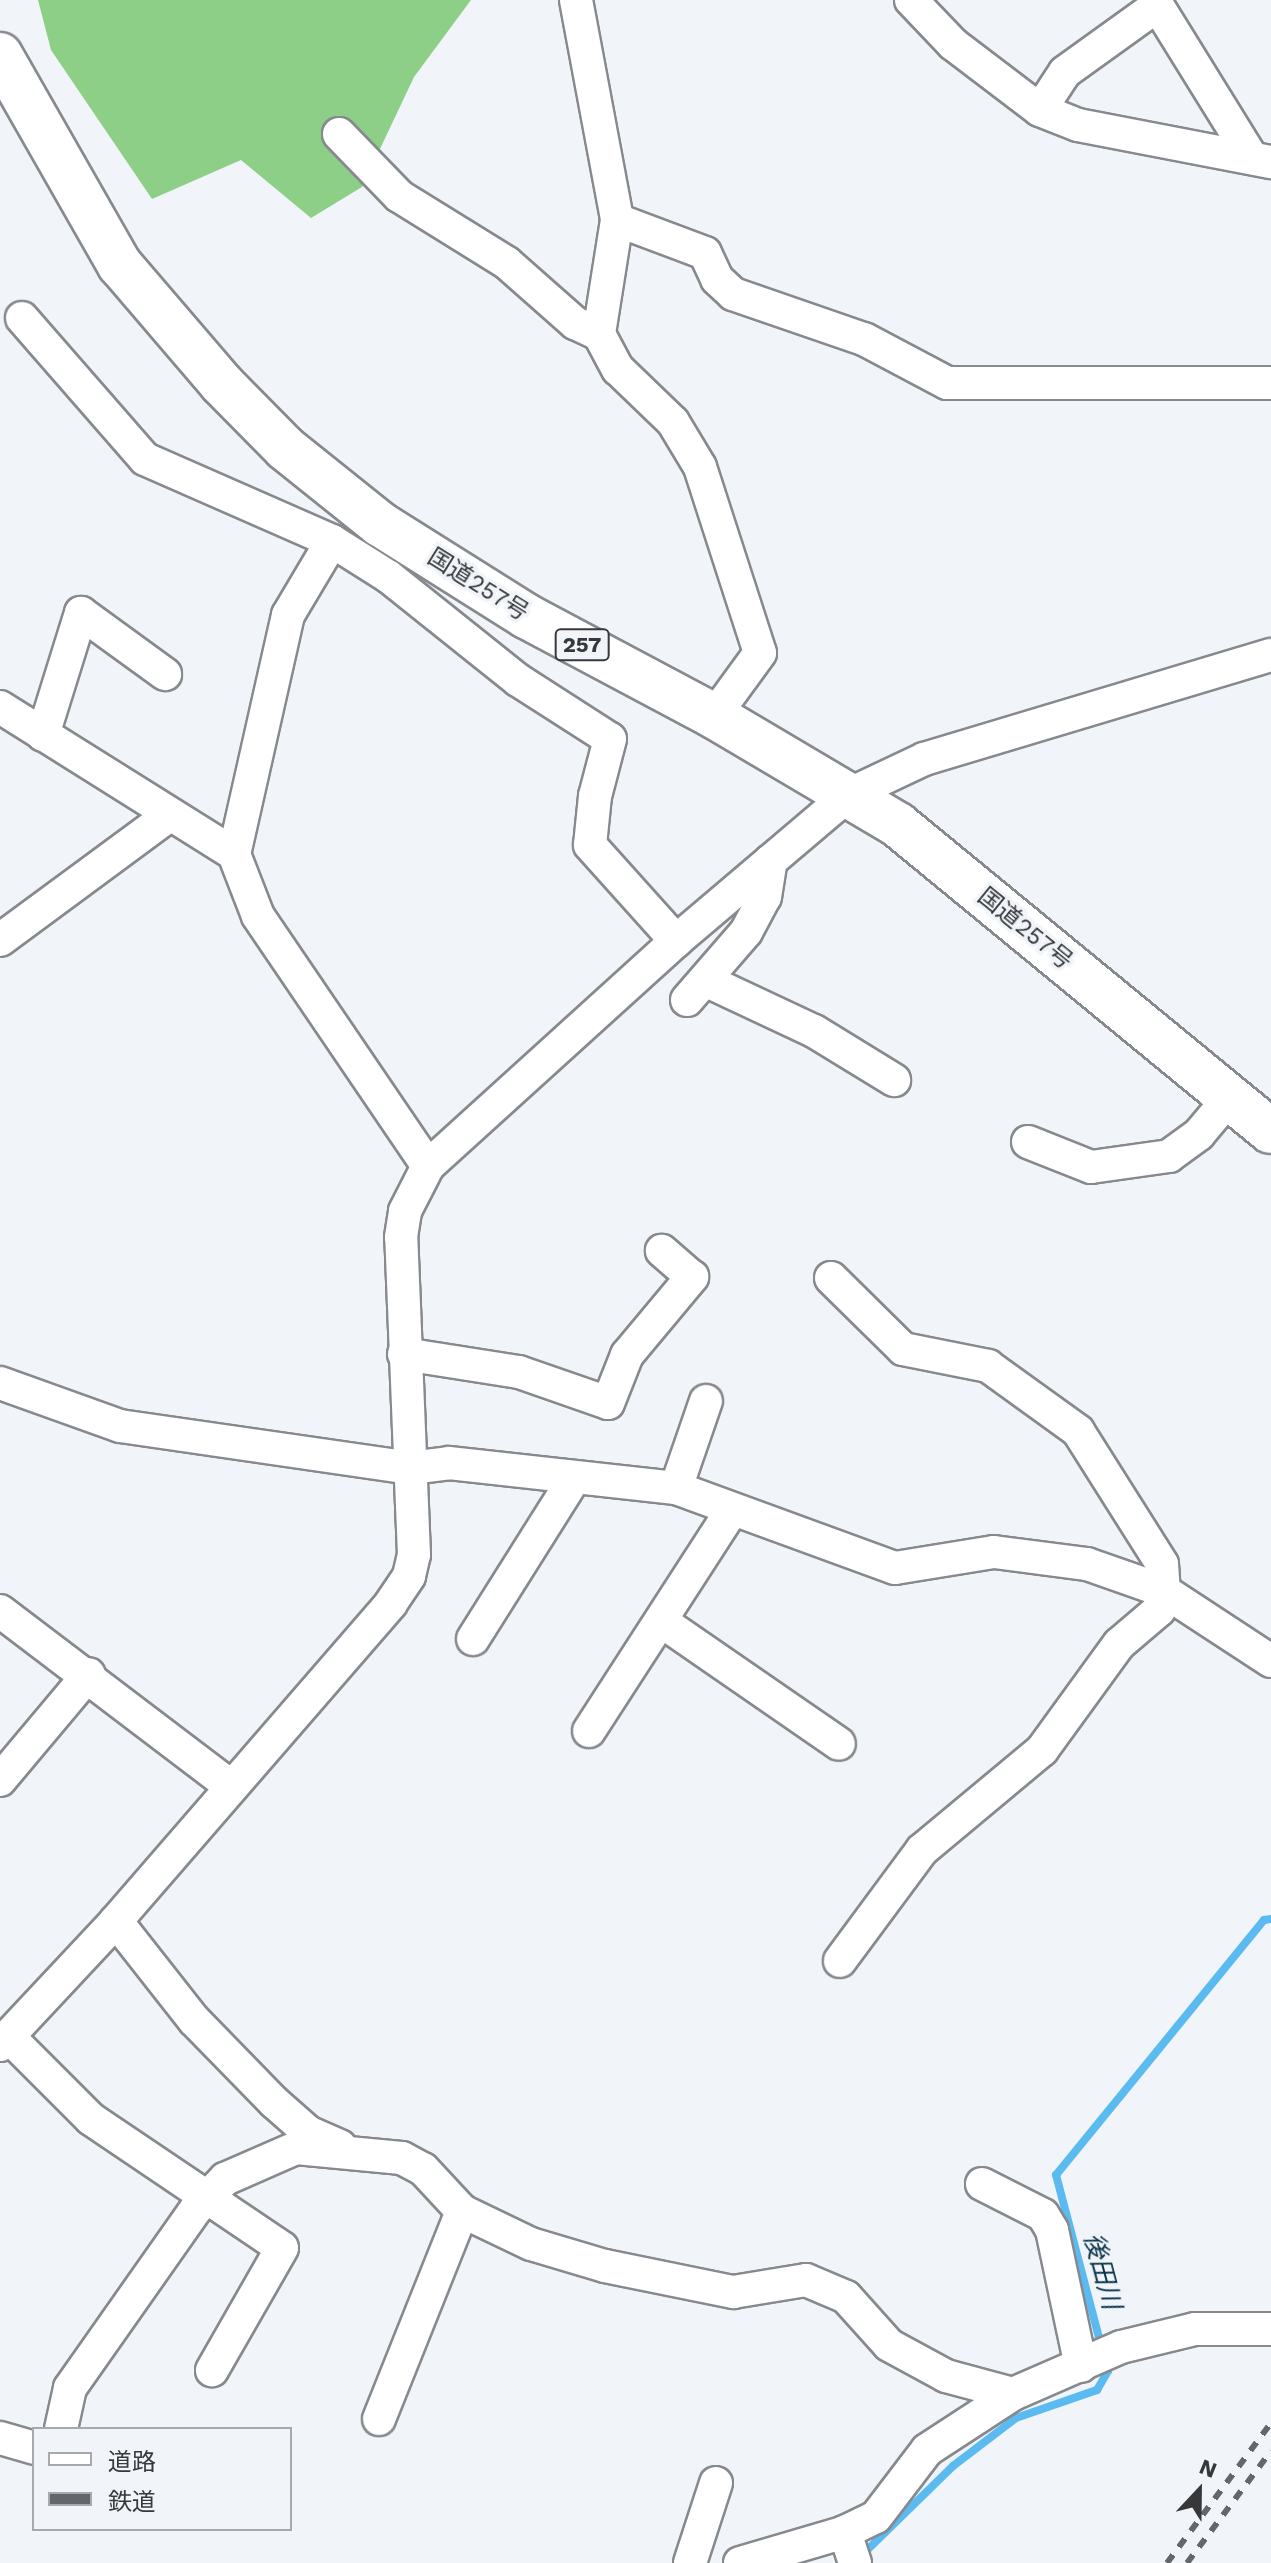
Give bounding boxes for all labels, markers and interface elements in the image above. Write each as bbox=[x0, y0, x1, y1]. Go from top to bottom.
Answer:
street label: 国道257号 bbox=[422, 543, 534, 627]
road number: 257 bbox=[554, 627, 610, 663]
street label: 国道257号 bbox=[972, 882, 1078, 976]
water label: 後田川 bbox=[1077, 2229, 1127, 2313]
legend bbox=[32, 2427, 292, 2531]
text: 道路 bbox=[108, 2448, 156, 2476]
north arrow bbox=[1159, 2451, 1239, 2531]
text: N bbox=[1196, 2454, 1220, 2483]
text: 鉄道 bbox=[108, 2488, 156, 2516]

